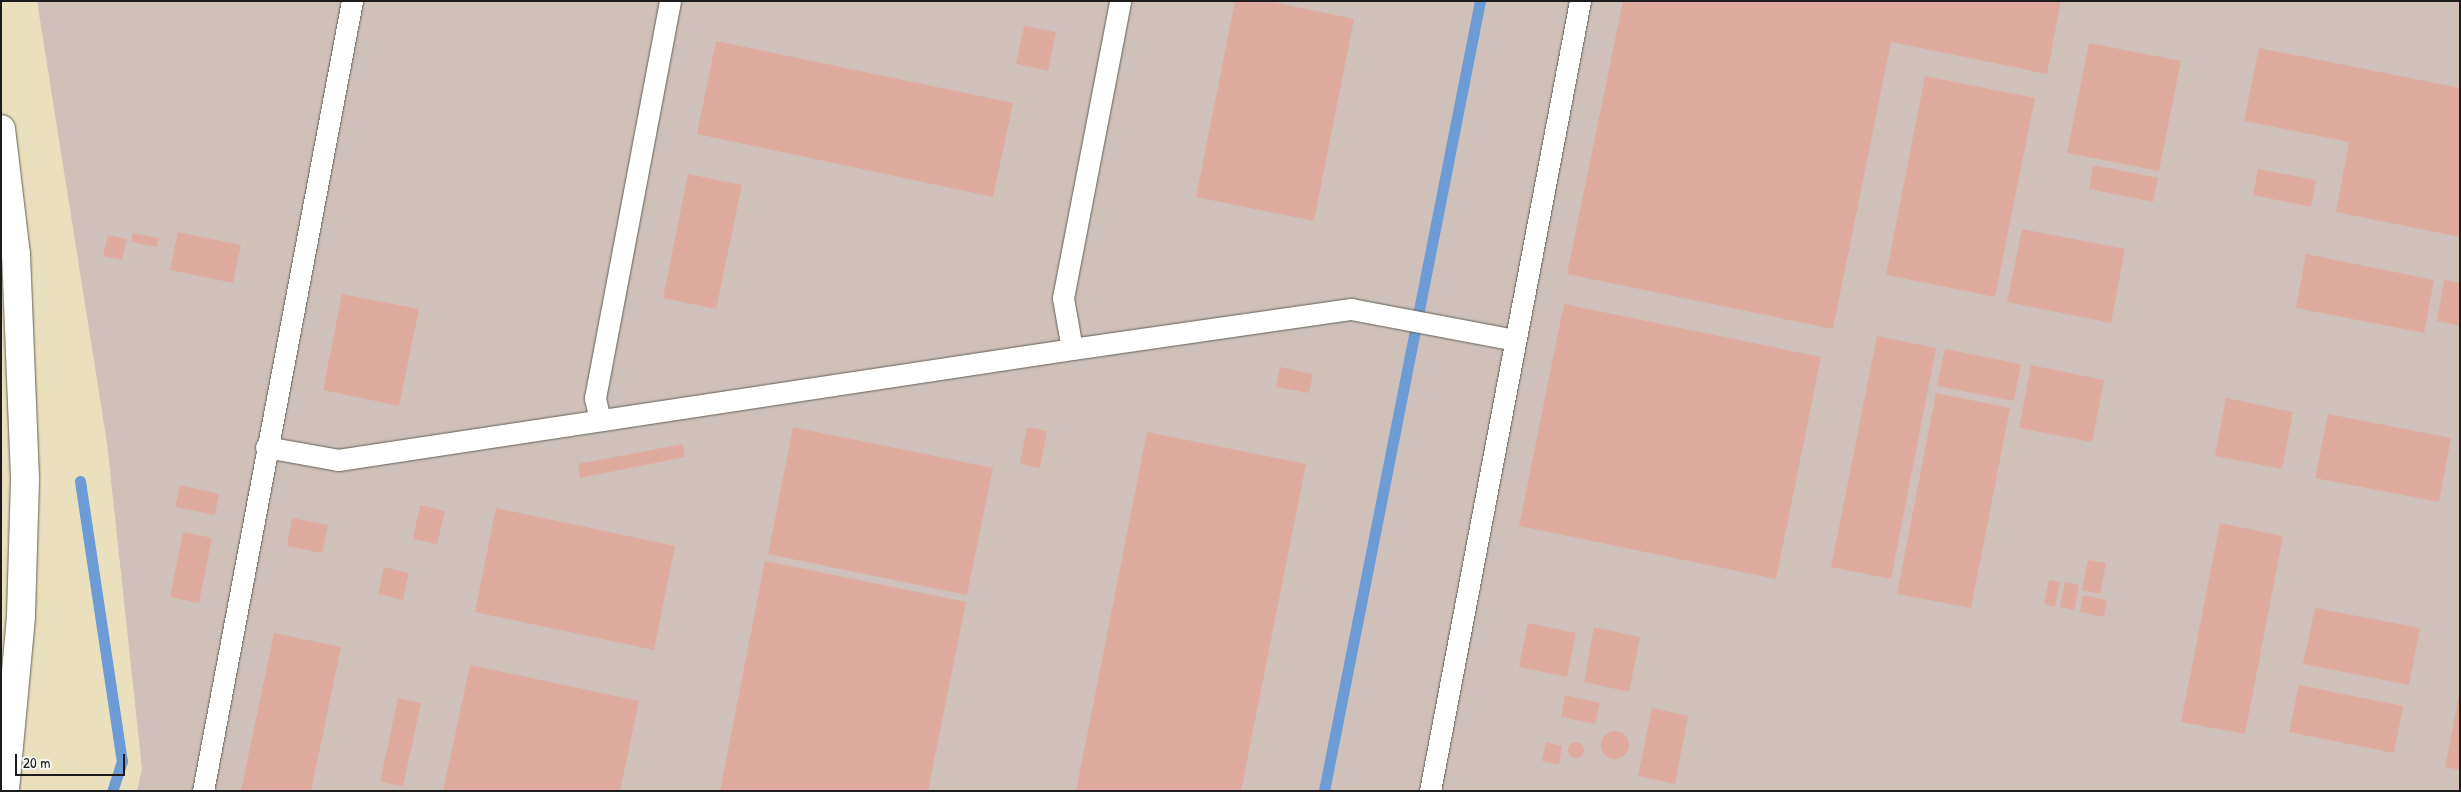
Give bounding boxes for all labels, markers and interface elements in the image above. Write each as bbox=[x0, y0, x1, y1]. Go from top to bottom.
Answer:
scale bar bbox=[18, 744, 128, 776]
text: 20 m bbox=[23, 752, 50, 773]

